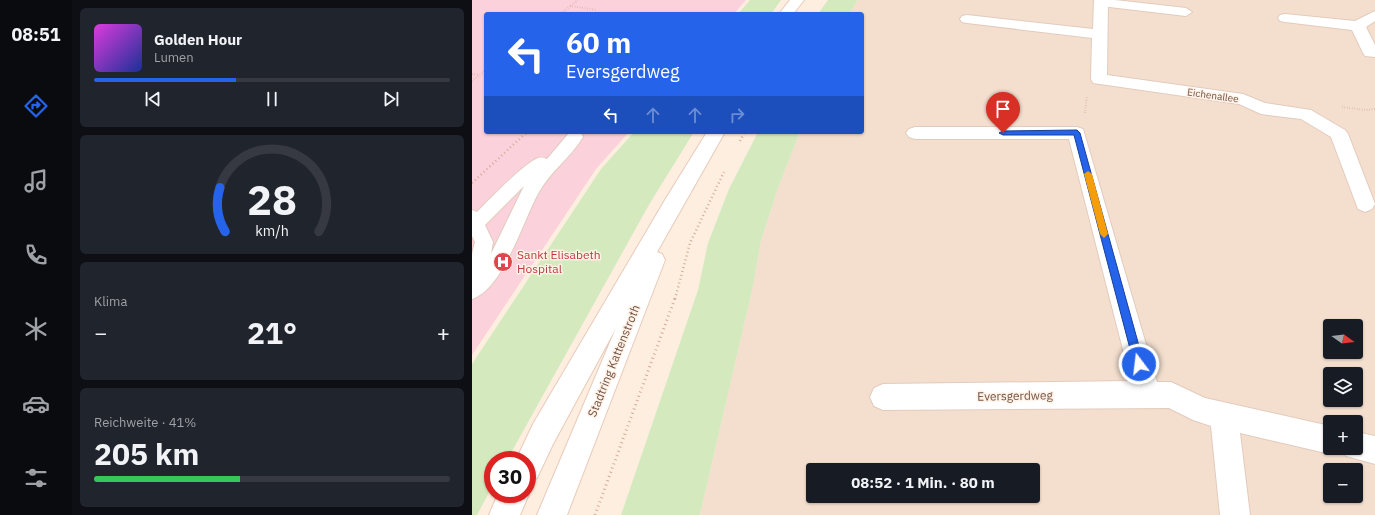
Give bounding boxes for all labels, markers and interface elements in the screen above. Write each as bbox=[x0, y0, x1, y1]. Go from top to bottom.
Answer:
text: 08:51 bbox=[11, 23, 61, 46]
text: 60 m bbox=[566, 24, 631, 61]
icon: left bbox=[500, 28, 552, 80]
text: Golden Hour bbox=[154, 30, 242, 49]
text: Lumen bbox=[154, 49, 194, 66]
text: Eversgerdweg bbox=[566, 60, 680, 83]
street label: Eichenallee bbox=[1186, 85, 1240, 106]
icon: previous bbox=[142, 88, 164, 110]
icon: pause bbox=[261, 88, 283, 110]
icon: next bbox=[380, 88, 402, 110]
icon: directions bbox=[22, 92, 50, 120]
pin bbox=[986, 92, 1020, 133]
icon: arrive bbox=[992, 98, 1014, 120]
icon: left bbox=[600, 104, 622, 126]
icon: ahead bbox=[642, 104, 664, 126]
icon: ahead bbox=[684, 104, 706, 126]
icon: right bbox=[726, 104, 748, 126]
icon: music bbox=[22, 167, 50, 195]
text: 28 bbox=[247, 172, 297, 226]
text: km/h bbox=[255, 221, 289, 240]
icon: phone bbox=[22, 241, 50, 269]
place label: Sankt Elisabeth Hospital bbox=[517, 247, 601, 276]
hospital icon: Sankt Elisabeth Hospital bbox=[492, 251, 514, 273]
text: Klima bbox=[94, 293, 127, 310]
street label: Stadtring Kattenstroth bbox=[584, 302, 643, 419]
text: 21° bbox=[247, 313, 297, 352]
icon: climate bbox=[22, 315, 50, 343]
text: − bbox=[94, 318, 107, 347]
text: + bbox=[437, 318, 450, 347]
north arrow bbox=[1323, 319, 1363, 359]
map controls bbox=[1323, 319, 1363, 503]
position arrow bbox=[1118, 343, 1160, 385]
button: layers bbox=[1323, 367, 1363, 407]
street label: Eversgerdweg bbox=[977, 387, 1054, 404]
icon: car bbox=[22, 390, 50, 418]
text: Reichweite · 41% bbox=[94, 414, 196, 431]
button: + bbox=[1323, 415, 1363, 455]
text: 205 km bbox=[94, 434, 199, 473]
speed limit sign: 30 bbox=[484, 451, 536, 503]
button: − bbox=[1323, 463, 1363, 503]
icon: filters bbox=[22, 464, 50, 492]
text: 08:52 · 1 Min. · 80 m bbox=[851, 473, 995, 492]

